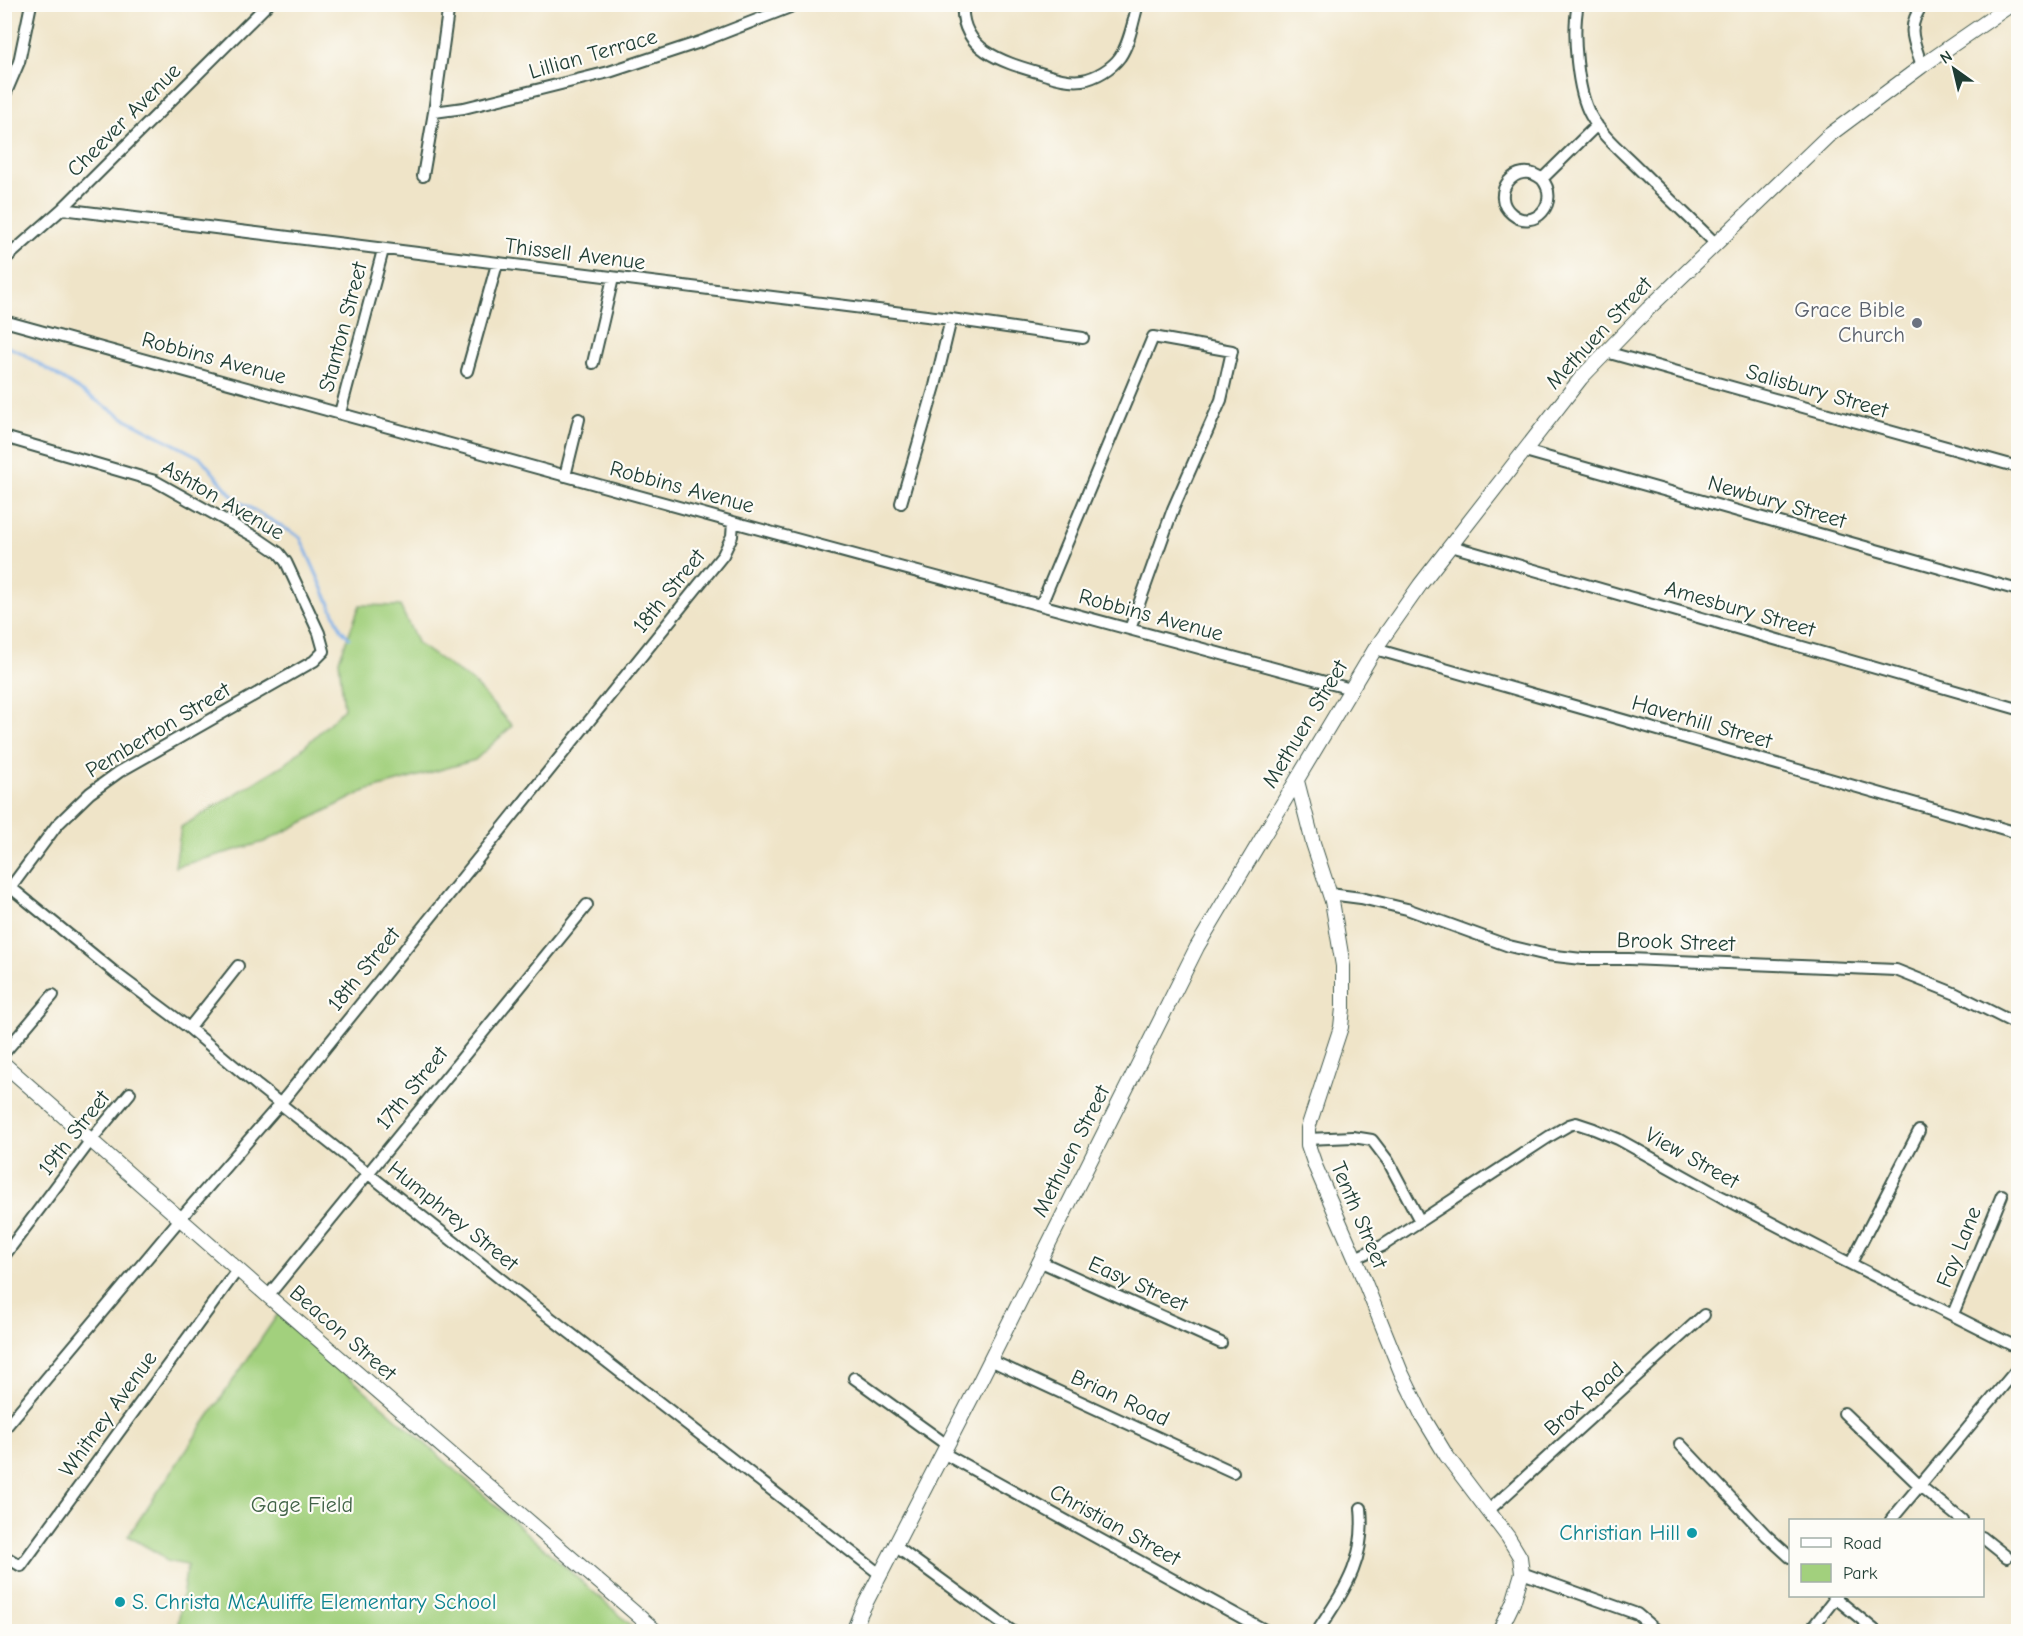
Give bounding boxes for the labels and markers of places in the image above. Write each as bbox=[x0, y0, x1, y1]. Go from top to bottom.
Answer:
place label: Grace Bible Church bbox=[1794, 297, 1905, 348]
marker: Grace Bible Church bbox=[1910, 316, 1924, 330]
place label: Christian Hill bbox=[1559, 1520, 1680, 1546]
marker: Christian Hill bbox=[1685, 1526, 1699, 1540]
place label: S. Christa McAuliffe Elementary School bbox=[132, 1589, 497, 1615]
marker: S. Christa McAuliffe Elementary School bbox=[113, 1595, 127, 1609]

